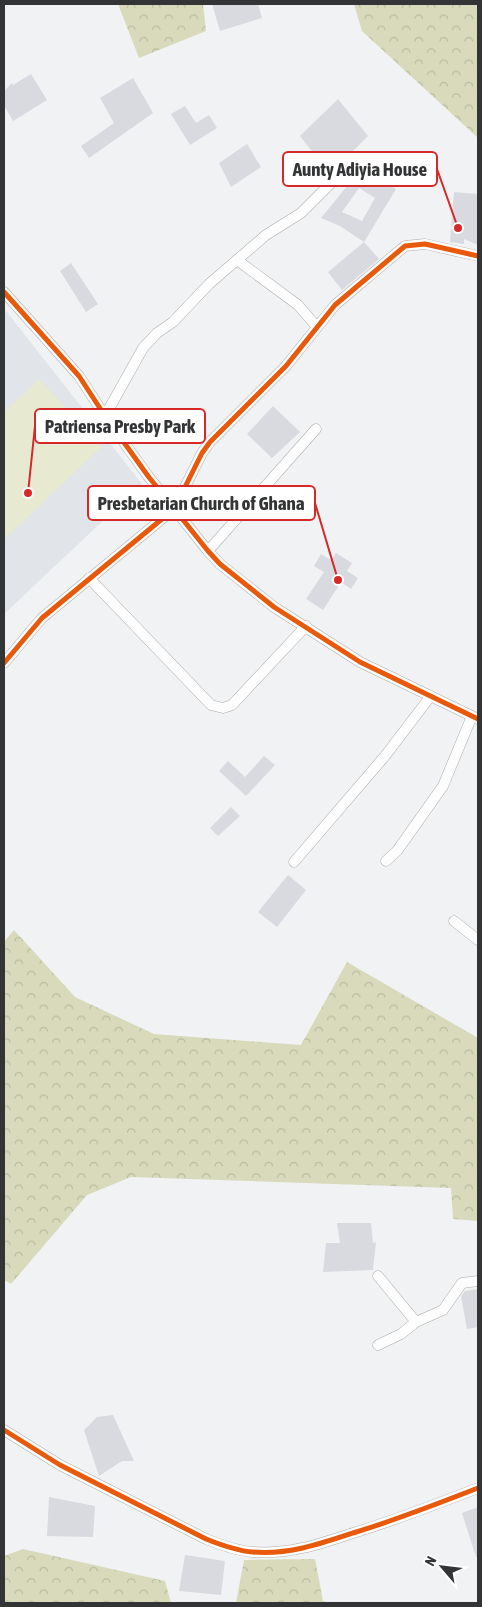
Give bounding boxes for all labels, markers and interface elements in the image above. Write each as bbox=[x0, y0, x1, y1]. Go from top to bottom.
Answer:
callout: Aunty Adiyia House bbox=[283, 152, 437, 186]
text: Aunty Adiyia House bbox=[292, 158, 428, 180]
callout: Patriensa Presby Park bbox=[35, 409, 205, 443]
text: Patriensa Presby Park bbox=[45, 415, 196, 437]
callout: Presbetarian Church of Ghana bbox=[88, 486, 315, 520]
text: Presbetarian Church of Ghana bbox=[97, 492, 305, 514]
north arrow bbox=[417, 1542, 467, 1592]
text: N bbox=[422, 1553, 440, 1568]

